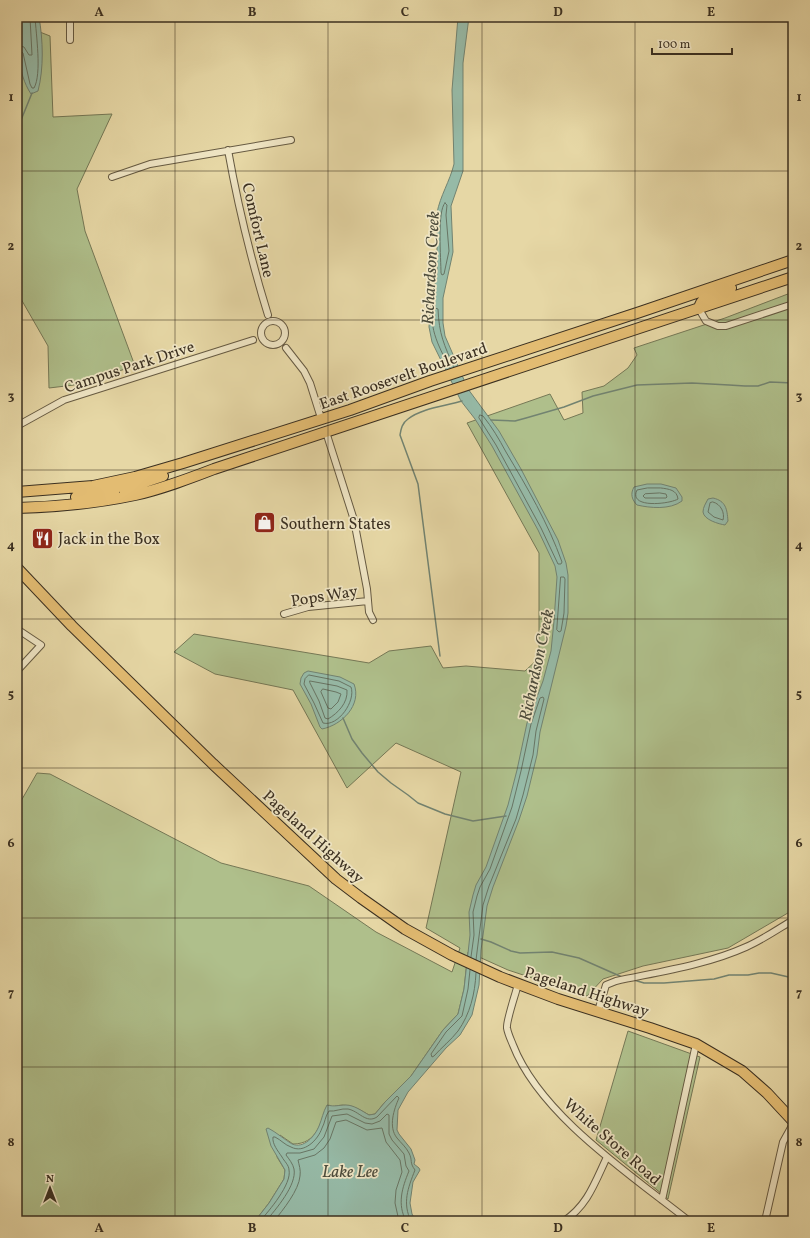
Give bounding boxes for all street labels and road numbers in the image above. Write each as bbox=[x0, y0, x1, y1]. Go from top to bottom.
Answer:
street label: Comfort Lane bbox=[235, 181, 279, 280]
street label: Campus Park Drive bbox=[62, 336, 198, 399]
street label: East Roosevelt Boulevard bbox=[317, 338, 491, 416]
street label: Pops Way bbox=[289, 581, 360, 613]
street label: Pageland Highway bbox=[257, 786, 369, 889]
street label: Pageland Highway bbox=[521, 962, 652, 1024]
street label: White Store Road bbox=[558, 1094, 665, 1191]

